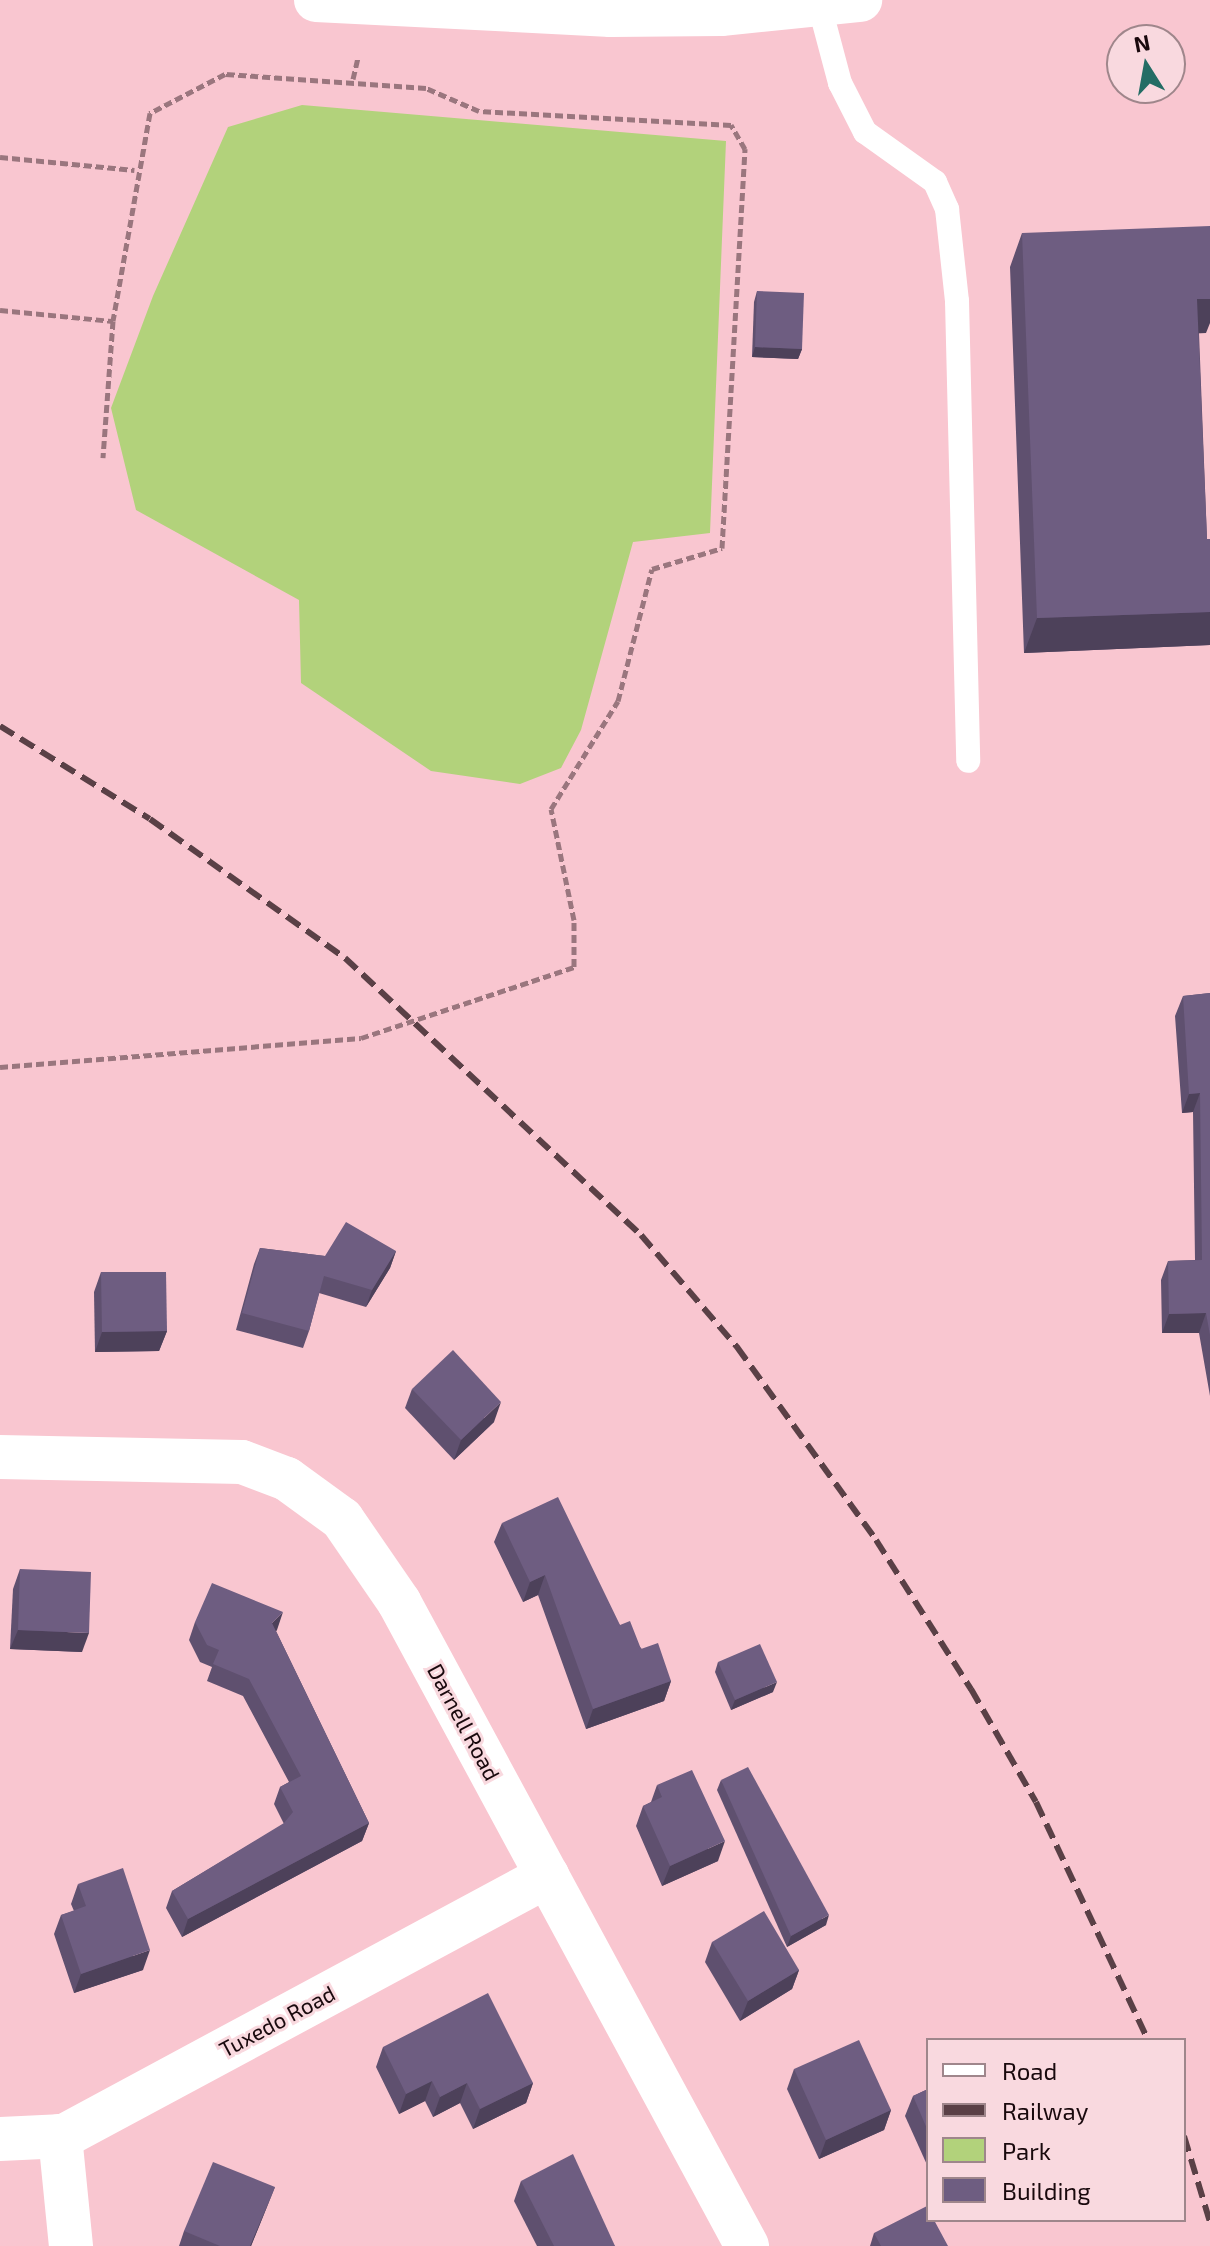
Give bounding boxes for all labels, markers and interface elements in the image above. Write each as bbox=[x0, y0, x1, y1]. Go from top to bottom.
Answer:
north arrow bbox=[1106, 24, 1186, 104]
text: N bbox=[1132, 28, 1152, 57]
street label: Darnell Road bbox=[422, 1659, 506, 1785]
street label: Tuxedo Road bbox=[215, 1979, 339, 2063]
legend bbox=[926, 2038, 1186, 2222]
text: Road bbox=[1002, 2056, 1057, 2085]
text: Railway bbox=[1002, 2096, 1088, 2125]
text: Park bbox=[1002, 2136, 1051, 2165]
text: Building bbox=[1002, 2176, 1091, 2205]

